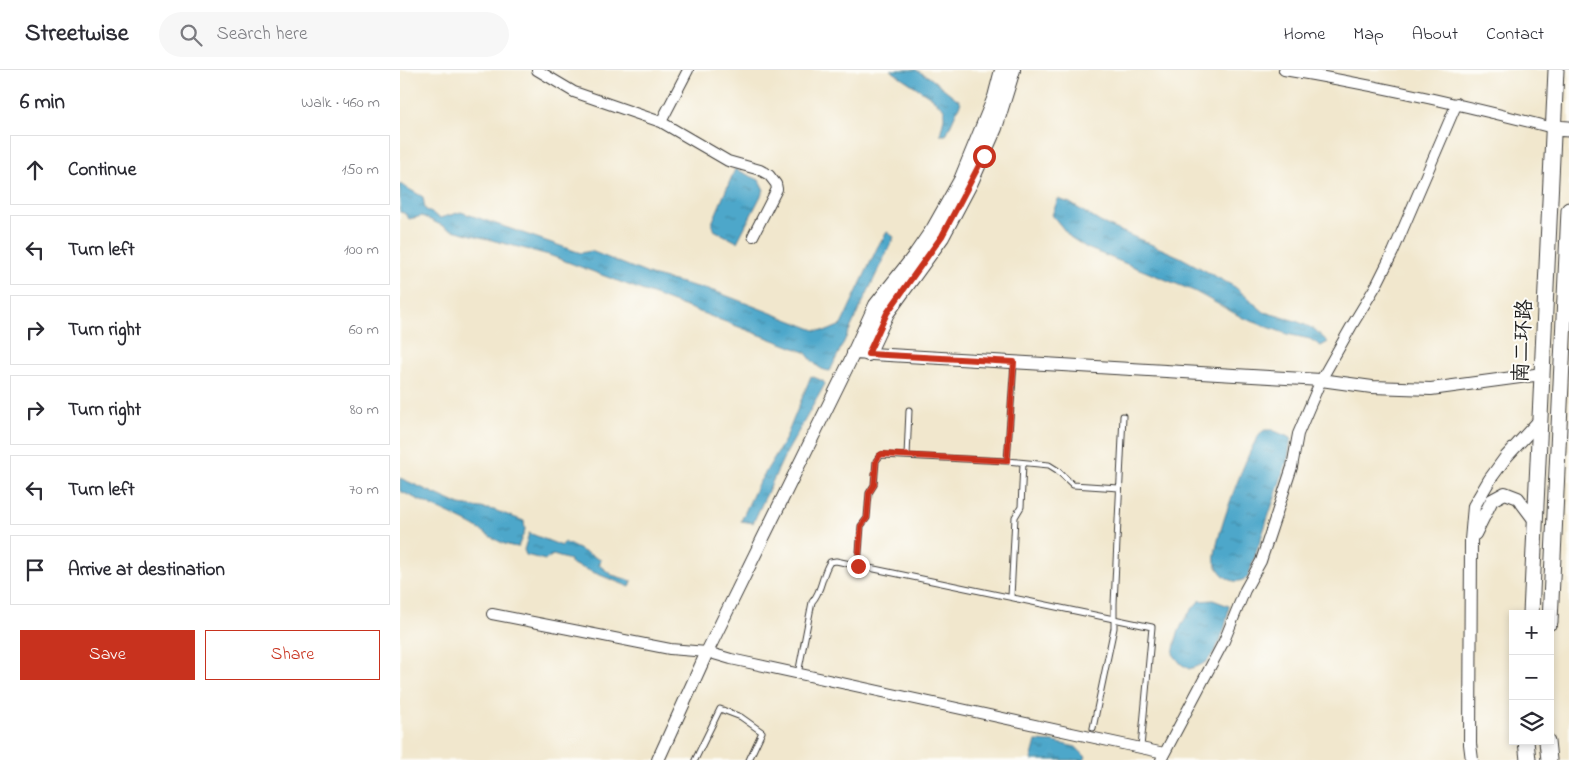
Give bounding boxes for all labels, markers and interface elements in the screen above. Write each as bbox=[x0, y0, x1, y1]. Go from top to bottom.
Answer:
search box bbox=[159, 12, 509, 57]
text: Streetwise bbox=[25, 17, 129, 52]
icon: search bbox=[177, 21, 205, 49]
text: Search here bbox=[217, 21, 308, 48]
text: Home bbox=[1284, 22, 1325, 48]
text: Map bbox=[1353, 22, 1384, 48]
text: About bbox=[1412, 22, 1458, 48]
text: Contact bbox=[1486, 22, 1544, 48]
text: 6 min bbox=[20, 88, 65, 118]
text: Walk · 460 m bbox=[301, 91, 380, 115]
route start bbox=[973, 145, 996, 168]
icon: ahead bbox=[21, 156, 49, 184]
text: Continue bbox=[68, 157, 136, 184]
text: 150 m bbox=[341, 158, 379, 182]
icon: left bbox=[21, 236, 49, 264]
text: Turn left bbox=[68, 237, 135, 264]
text: 100 m bbox=[344, 238, 379, 262]
street label: 南二环路 bbox=[1507, 298, 1541, 384]
icon: right bbox=[21, 316, 49, 344]
text: Turn right bbox=[68, 317, 141, 344]
text: 60 m bbox=[349, 318, 379, 342]
icon: right bbox=[21, 396, 49, 424]
text: Turn right bbox=[68, 397, 141, 424]
text: 80 m bbox=[350, 398, 379, 422]
icon: left bbox=[21, 476, 49, 504]
text: Turn left bbox=[68, 477, 135, 504]
text: 70 m bbox=[349, 478, 379, 502]
route end bbox=[847, 555, 870, 578]
icon: arrive bbox=[21, 556, 49, 584]
text: Arrive at destination bbox=[68, 557, 225, 584]
map controls bbox=[1509, 610, 1554, 745]
button: + bbox=[1509, 610, 1554, 655]
button: Save bbox=[20, 630, 195, 680]
button: Share bbox=[205, 630, 380, 680]
button: − bbox=[1509, 655, 1554, 700]
button: layers bbox=[1509, 700, 1554, 745]

